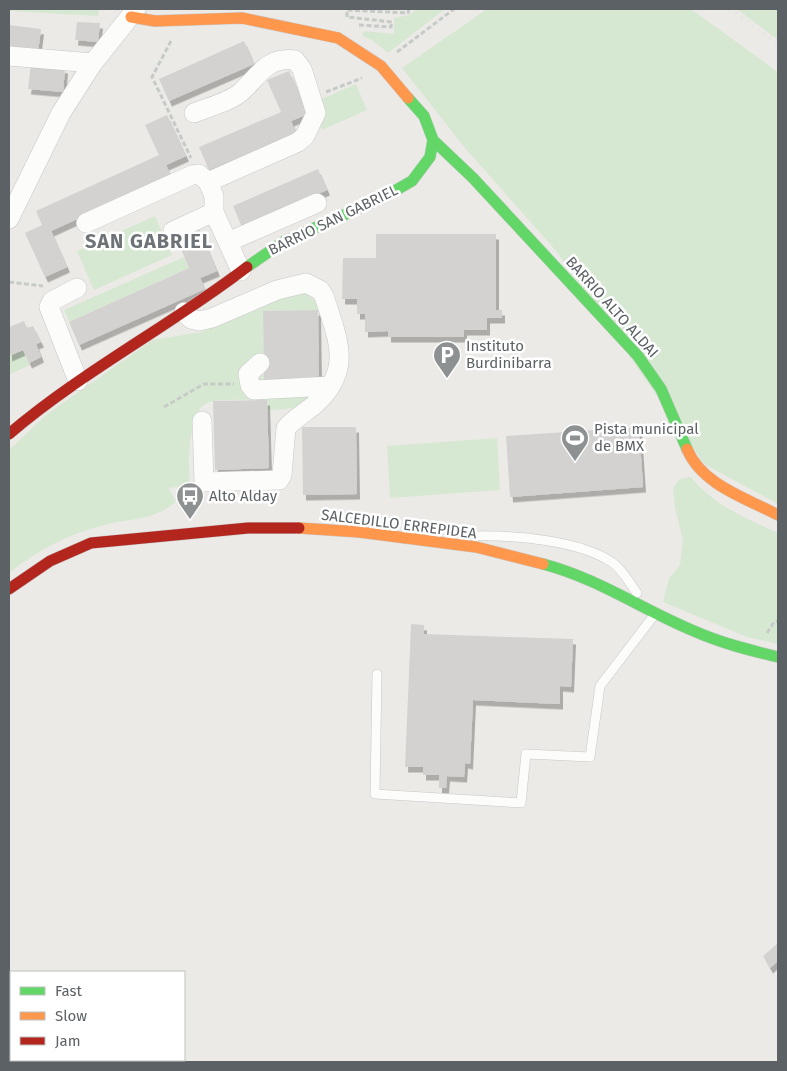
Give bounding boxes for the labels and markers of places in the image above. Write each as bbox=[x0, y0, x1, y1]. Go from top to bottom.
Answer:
place label: Instituto Burdinibarra bbox=[466, 337, 552, 372]
parking icon: Instituto Burdinibarra bbox=[432, 340, 462, 379]
place label: Pista municipal de BMX bbox=[594, 420, 699, 455]
sports icon: Pista municipal de BMX bbox=[560, 423, 590, 462]
bus stop icon: Alto Alday bbox=[175, 481, 205, 520]
place label: Alto Alday bbox=[209, 487, 278, 505]

